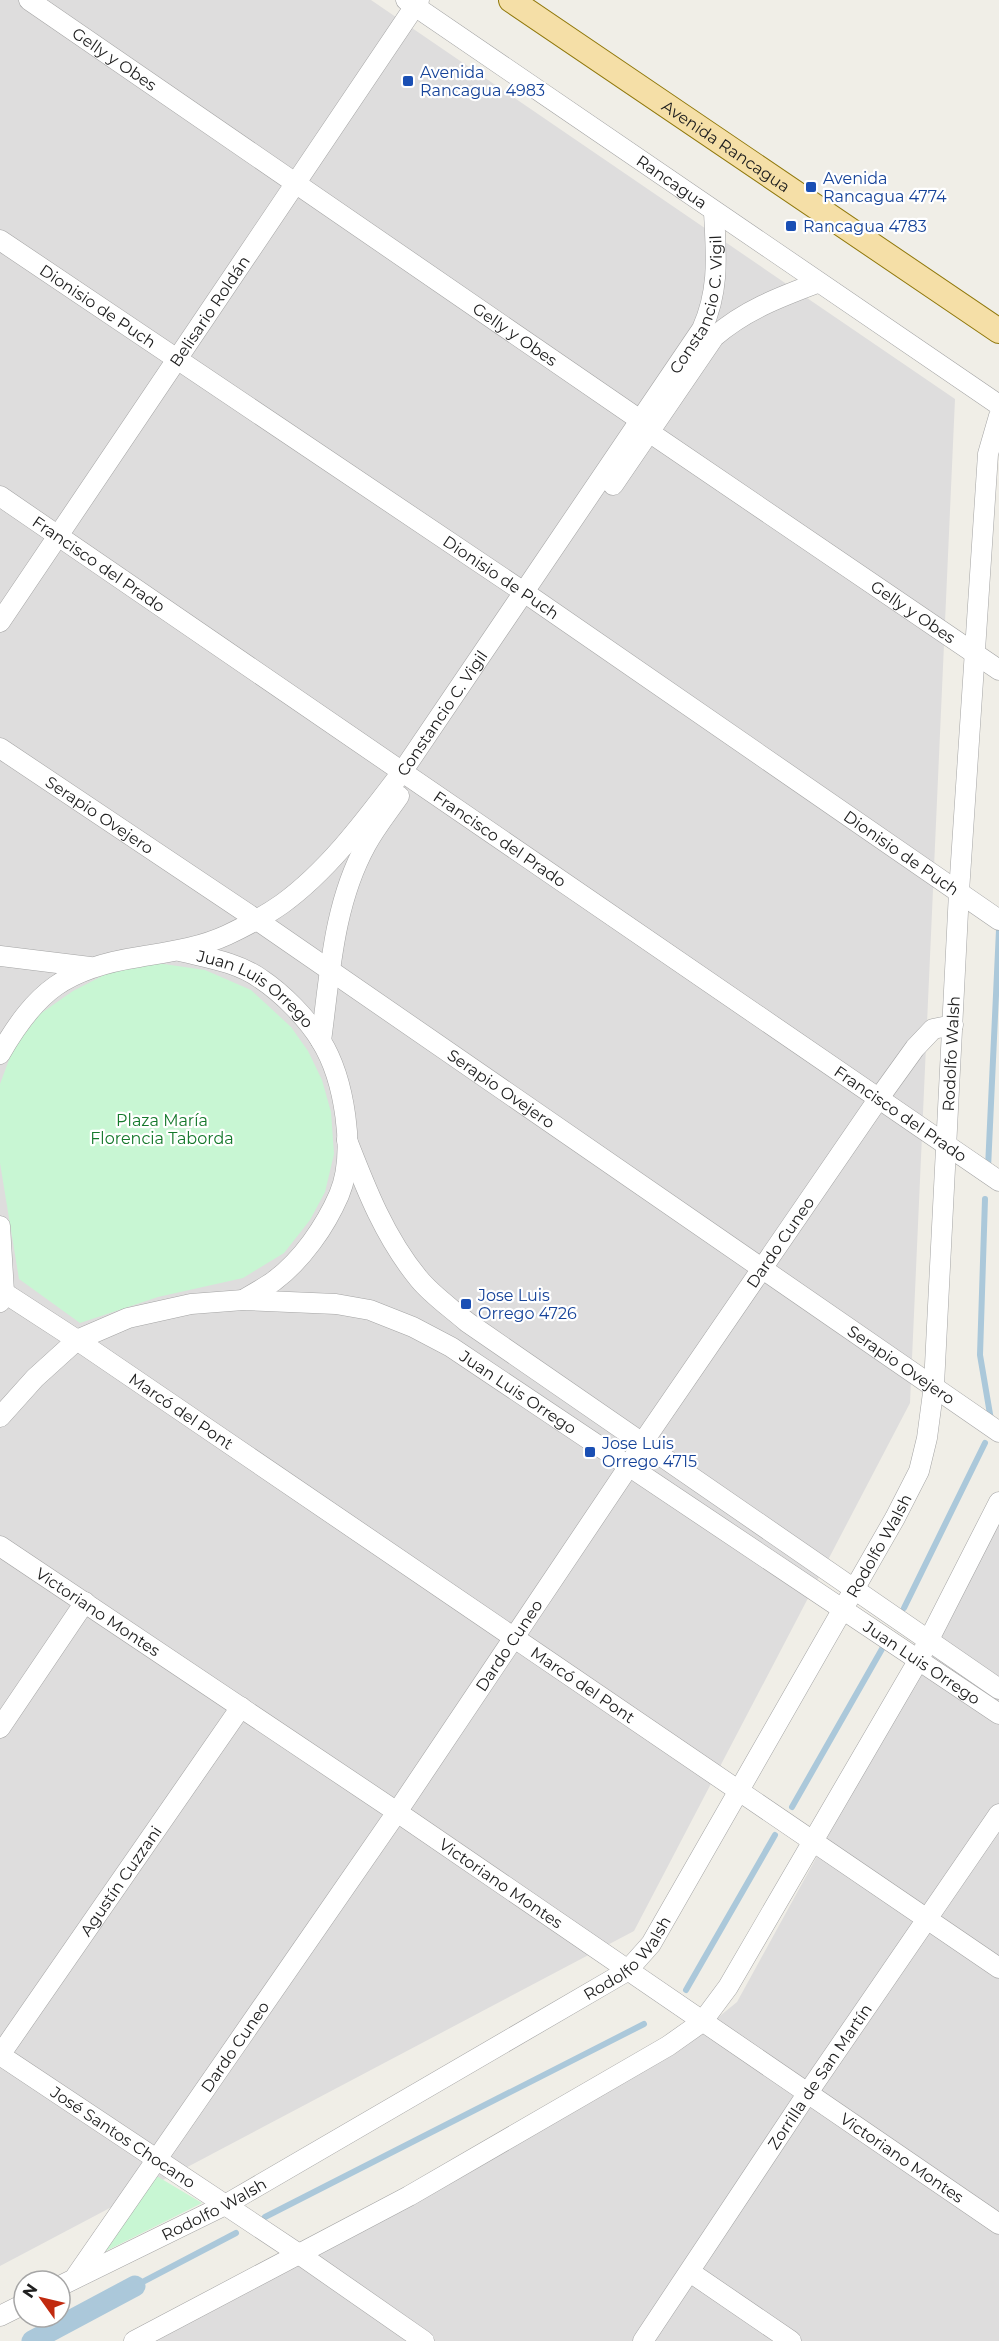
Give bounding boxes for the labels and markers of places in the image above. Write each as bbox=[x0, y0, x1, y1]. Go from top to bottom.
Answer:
place label: Avenida Rancagua 4983 bbox=[420, 63, 545, 100]
marker: Avenida Rancagua 4983 bbox=[401, 74, 415, 88]
place label: Avenida Rancagua 4774 bbox=[823, 169, 947, 206]
marker: Avenida Rancagua 4774 bbox=[804, 180, 818, 194]
place label: Rancagua 4783 bbox=[803, 217, 927, 236]
marker: Rancagua 4783 bbox=[784, 219, 798, 233]
place label: Jose Luis Orrego 4726 bbox=[477, 1286, 577, 1323]
marker: Jose Luis Orrego 4726 bbox=[459, 1297, 473, 1311]
place label: Jose Luis Orrego 4715 bbox=[601, 1434, 697, 1471]
marker: Jose Luis Orrego 4715 bbox=[583, 1445, 597, 1459]

